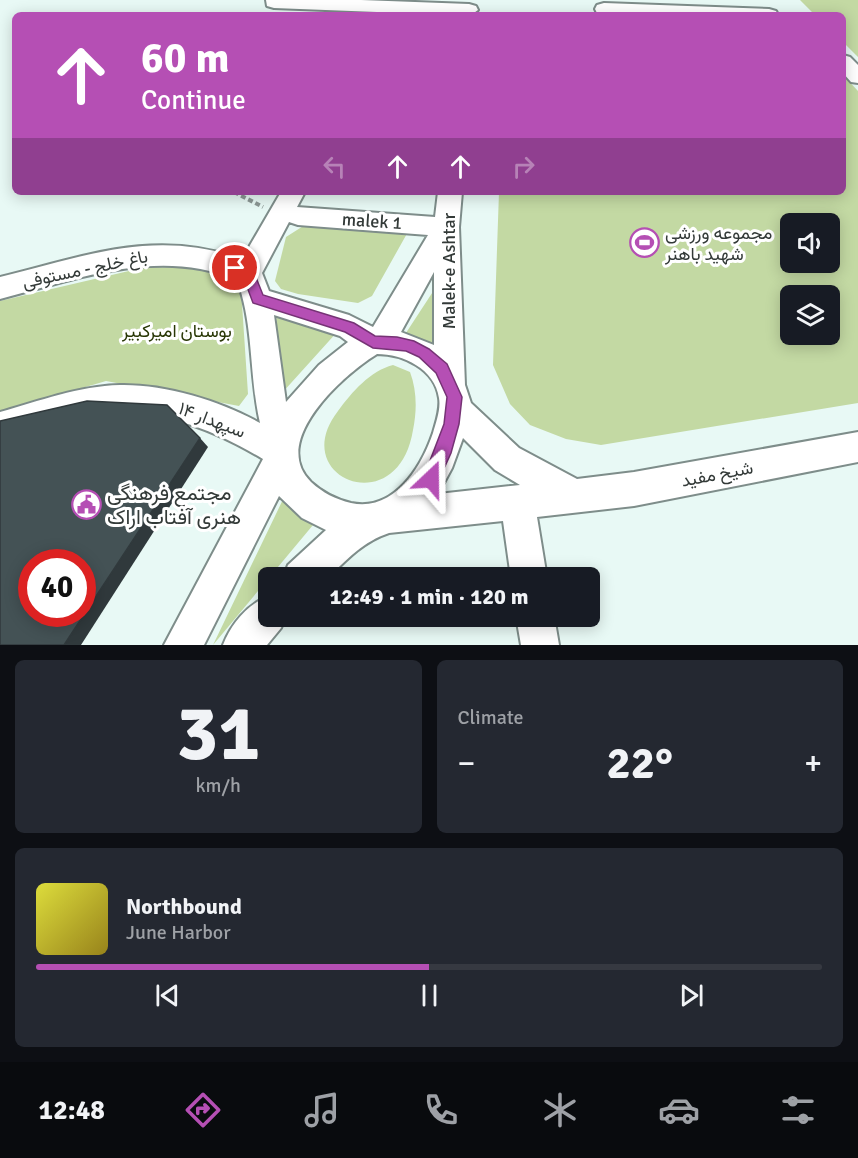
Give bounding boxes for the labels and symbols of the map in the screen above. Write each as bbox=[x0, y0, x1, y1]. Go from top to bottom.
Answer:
street label: malek 1 bbox=[341, 208, 403, 234]
street label: Malek-e Ashtar bbox=[438, 212, 460, 329]
place label: مجموعه ورزشی شهید باهنر bbox=[664, 222, 772, 265]
sports icon: مجموعه ورزشی شهید باهنر bbox=[628, 227, 660, 259]
pin bbox=[209, 242, 260, 293]
street label: باغ خلج - مستوفی bbox=[20, 245, 150, 294]
park label: بوستان امیرکبیر bbox=[121, 320, 232, 342]
street label: سپهدار ۱۴ bbox=[175, 397, 249, 444]
position arrow bbox=[399, 447, 463, 511]
street label: شیخ مفید bbox=[679, 456, 755, 493]
place label: مجتمع فرهنگی هنری آفتاب اراک bbox=[107, 480, 241, 530]
public building icon: مجتمع فرهنگی هنری آفتاب اراک bbox=[70, 489, 102, 521]
speed limit sign: 40 bbox=[18, 549, 96, 627]

